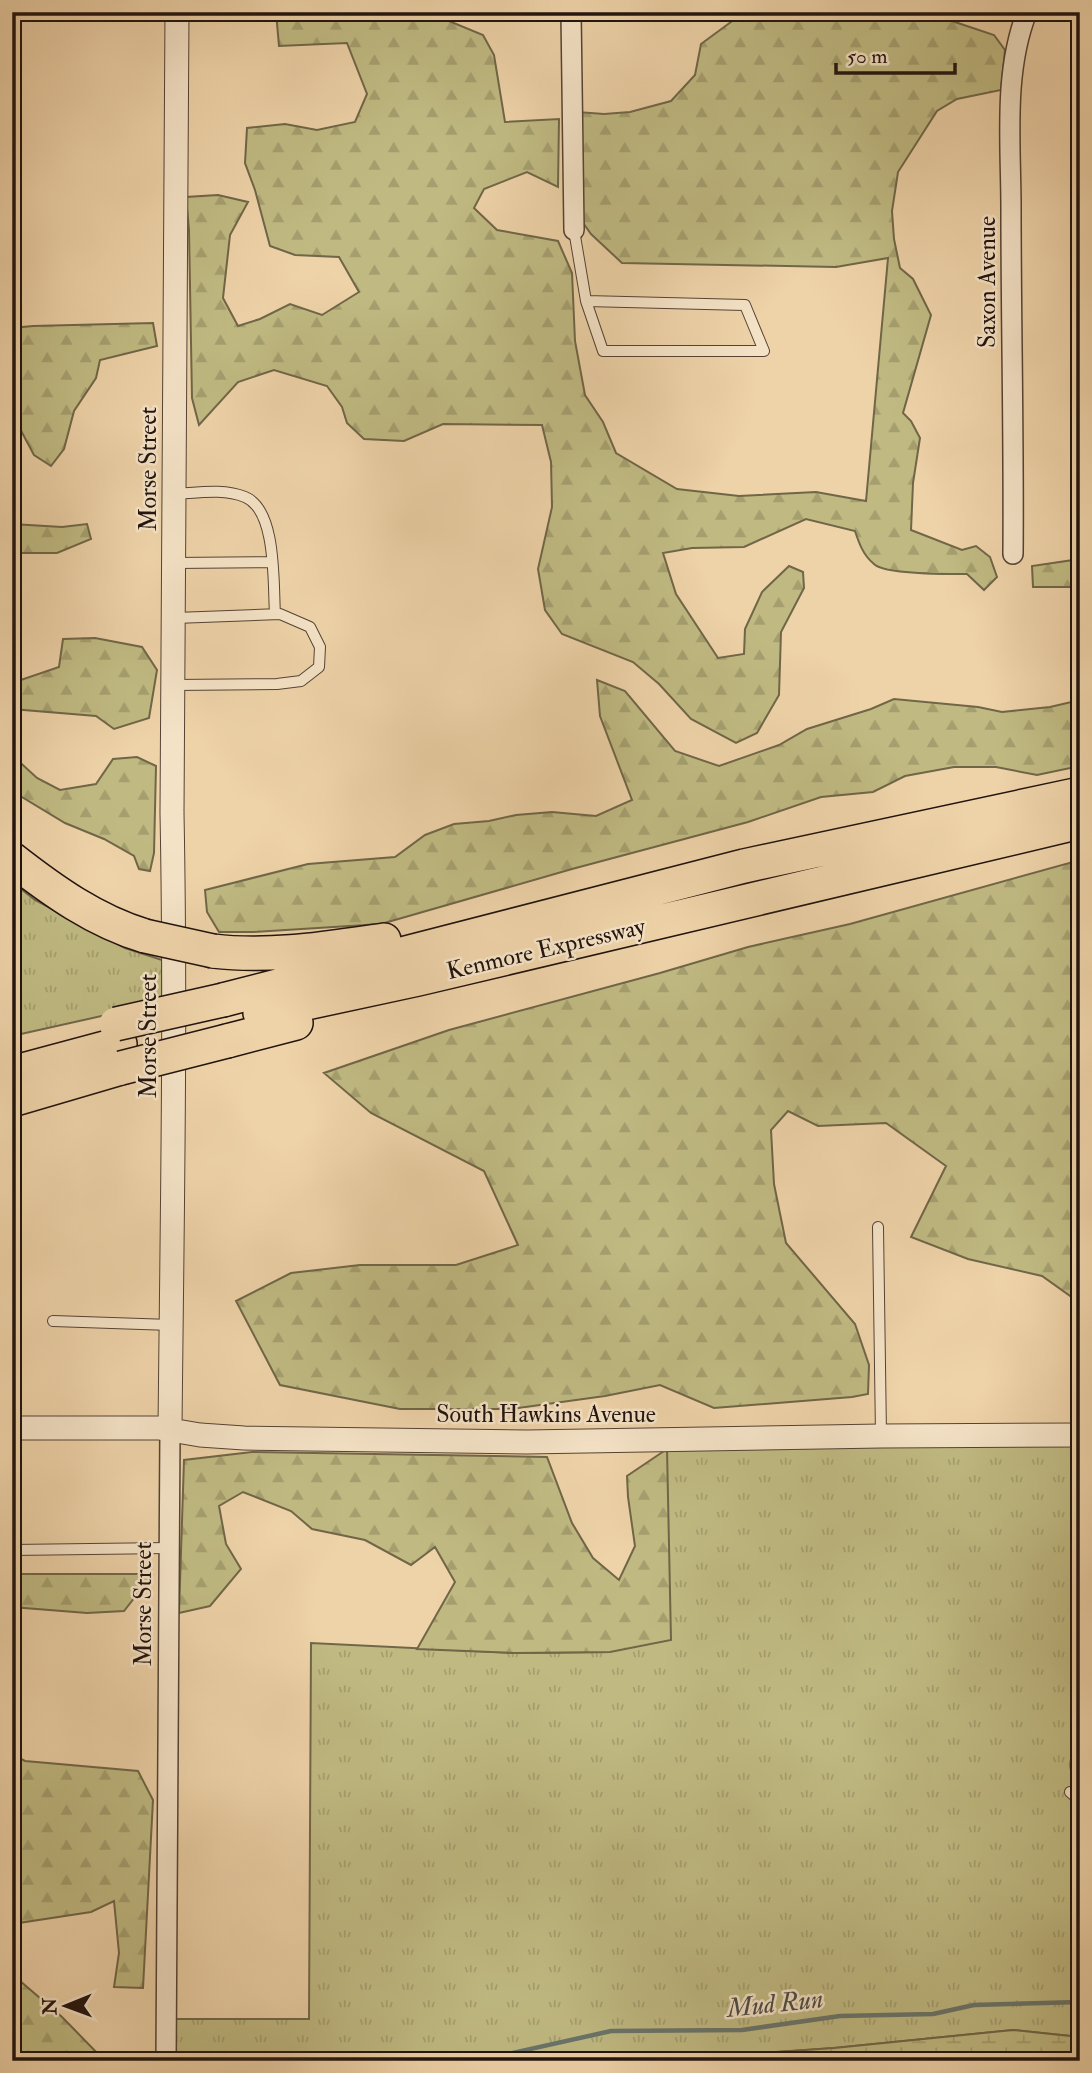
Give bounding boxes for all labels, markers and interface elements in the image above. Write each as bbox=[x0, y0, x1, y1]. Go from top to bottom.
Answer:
scale bar bbox=[836, 32, 956, 76]
text: 50 m bbox=[847, 43, 888, 70]
street label: Saxon Avenue bbox=[972, 216, 1003, 348]
street label: Morse Street bbox=[133, 407, 164, 531]
street label: Kenmore Expressway bbox=[444, 911, 649, 987]
street label: Morse Street bbox=[133, 974, 164, 1098]
street label: South Hawkins Avenue bbox=[436, 1399, 656, 1430]
street label: Morse Street bbox=[128, 1542, 159, 1666]
north arrow bbox=[32, 1972, 102, 2042]
water label: Mud Run bbox=[723, 1983, 825, 2025]
text: N bbox=[38, 1997, 62, 2016]

